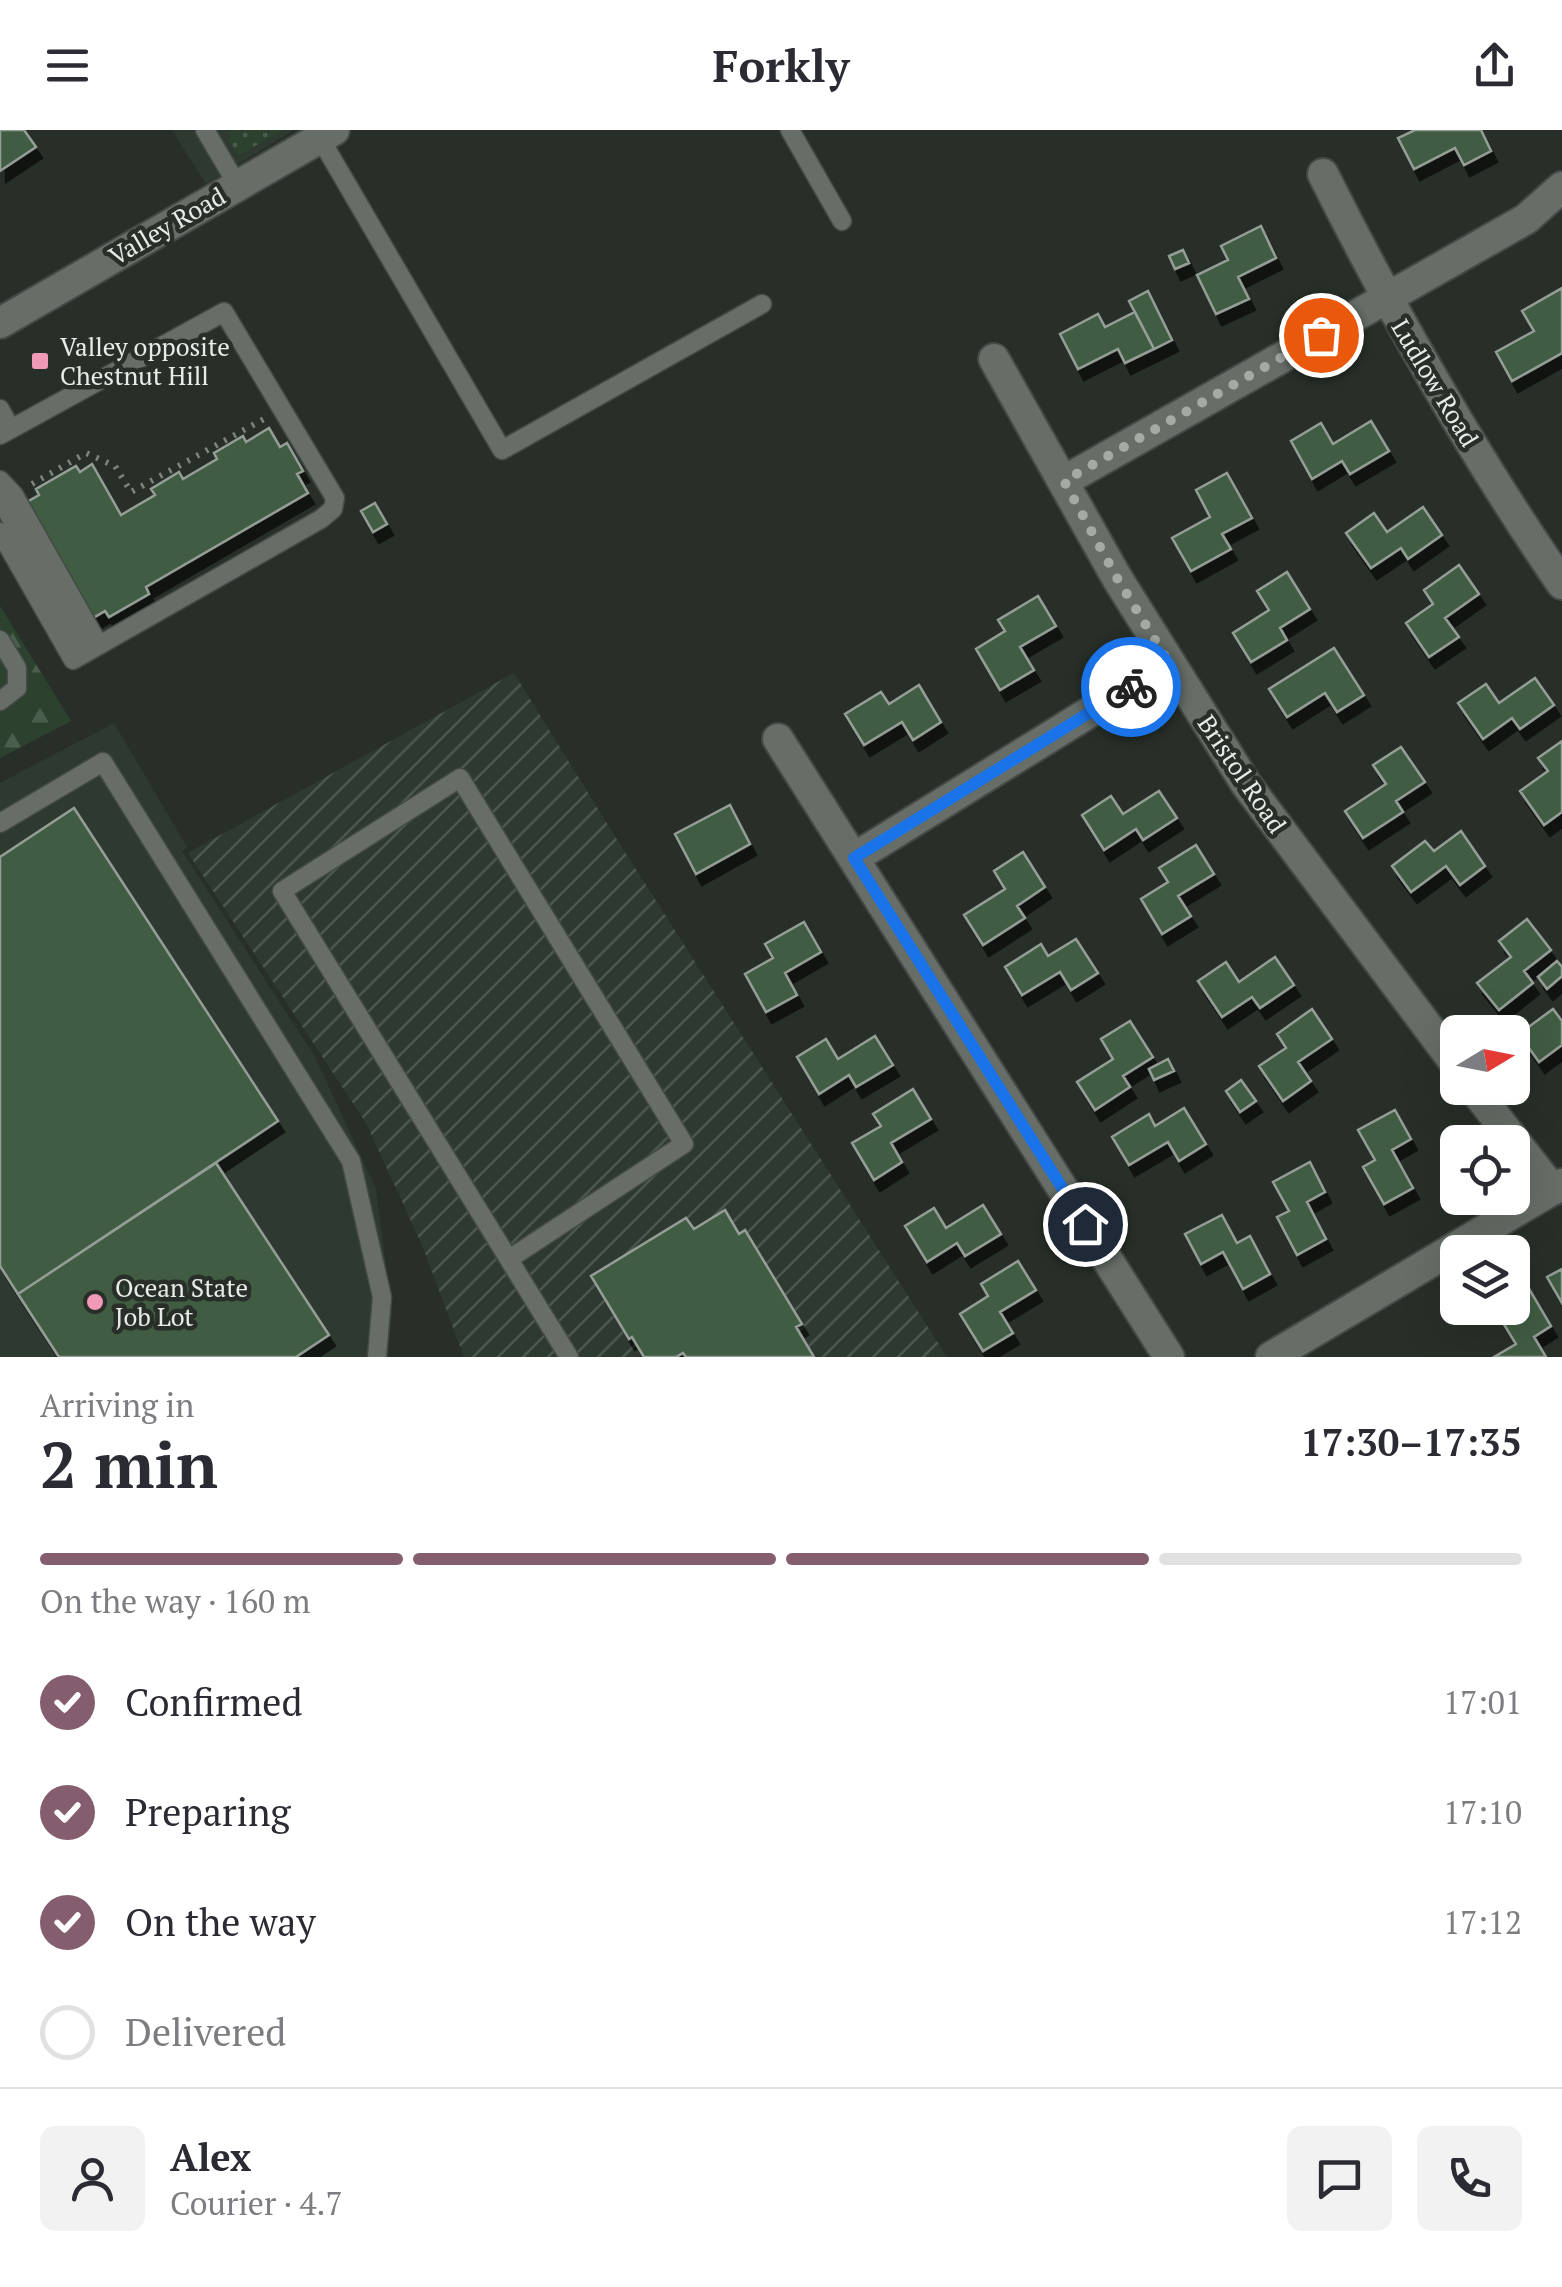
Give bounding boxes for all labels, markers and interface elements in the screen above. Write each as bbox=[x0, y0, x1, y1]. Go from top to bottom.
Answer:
text: Forkly bbox=[713, 35, 849, 95]
icon: menu bbox=[40, 38, 95, 93]
icon: share bbox=[1467, 38, 1522, 93]
street label: Valley Road bbox=[102, 179, 231, 272]
pin bbox=[1279, 293, 1364, 378]
icon: bag bbox=[1294, 308, 1349, 363]
street label: Ludlow Road bbox=[1384, 313, 1486, 453]
place label: Valley opposite Chestnut Hill bbox=[60, 330, 230, 392]
marker: Valley opposite Chestnut Hill bbox=[29, 350, 51, 372]
courier bbox=[1081, 637, 1181, 737]
icon: bike bbox=[1104, 660, 1159, 715]
street label: Bristol Road bbox=[1191, 708, 1294, 839]
north arrow bbox=[1440, 1015, 1530, 1105]
map controls bbox=[1440, 1015, 1530, 1325]
button: locate bbox=[1440, 1125, 1530, 1215]
pin bbox=[1043, 1182, 1128, 1267]
icon: home bbox=[1058, 1197, 1113, 1252]
button: layers bbox=[1440, 1235, 1530, 1325]
place label: Ocean State Job Lot bbox=[115, 1271, 248, 1333]
marker: Ocean State Job Lot bbox=[84, 1291, 106, 1313]
text: Arriving in bbox=[40, 1384, 194, 1426]
text: 17:30–17:35 bbox=[1300, 1417, 1522, 1467]
text: 2 min bbox=[40, 1420, 218, 1507]
text: On the way · 160 m bbox=[40, 1580, 310, 1622]
icon: check bbox=[40, 1675, 95, 1730]
text: Confirmed bbox=[125, 1677, 303, 1727]
text: 17:01 bbox=[1443, 1681, 1522, 1723]
icon: check bbox=[40, 1785, 95, 1840]
text: Preparing bbox=[125, 1787, 291, 1837]
text: 17:10 bbox=[1443, 1791, 1522, 1833]
icon: check bbox=[40, 1895, 95, 1950]
text: On the way bbox=[125, 1897, 316, 1947]
text: 17:12 bbox=[1443, 1901, 1522, 1943]
text: Delivered bbox=[125, 2007, 286, 2057]
button: person bbox=[40, 2126, 145, 2231]
button: chat bbox=[1287, 2126, 1392, 2231]
button: phone bbox=[1417, 2126, 1522, 2231]
text: Alex bbox=[170, 2132, 251, 2182]
text: Courier · 4.7 bbox=[170, 2182, 342, 2224]

